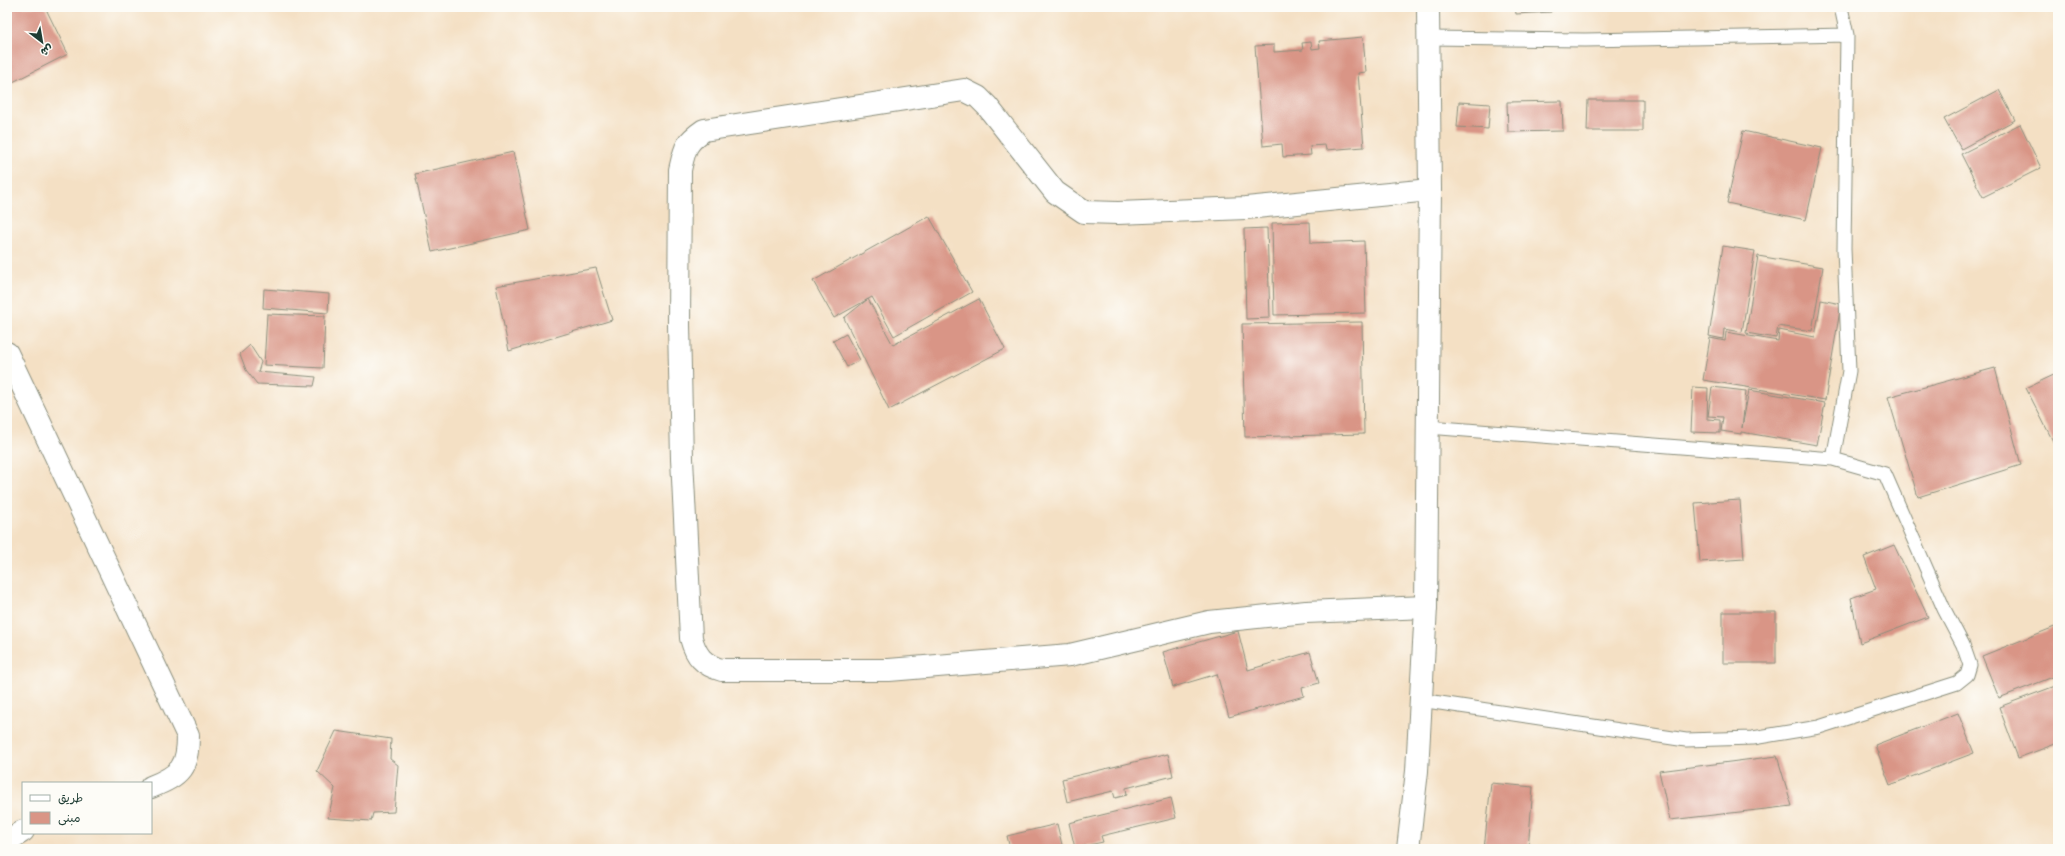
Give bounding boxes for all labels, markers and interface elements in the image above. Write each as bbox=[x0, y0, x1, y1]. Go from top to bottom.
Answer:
north arrow bbox=[22, 22, 62, 62]
text: ش bbox=[37, 40, 56, 60]
legend bbox=[22, 782, 152, 834]
text: طريق bbox=[58, 790, 83, 808]
text: مبنى bbox=[58, 810, 81, 828]

